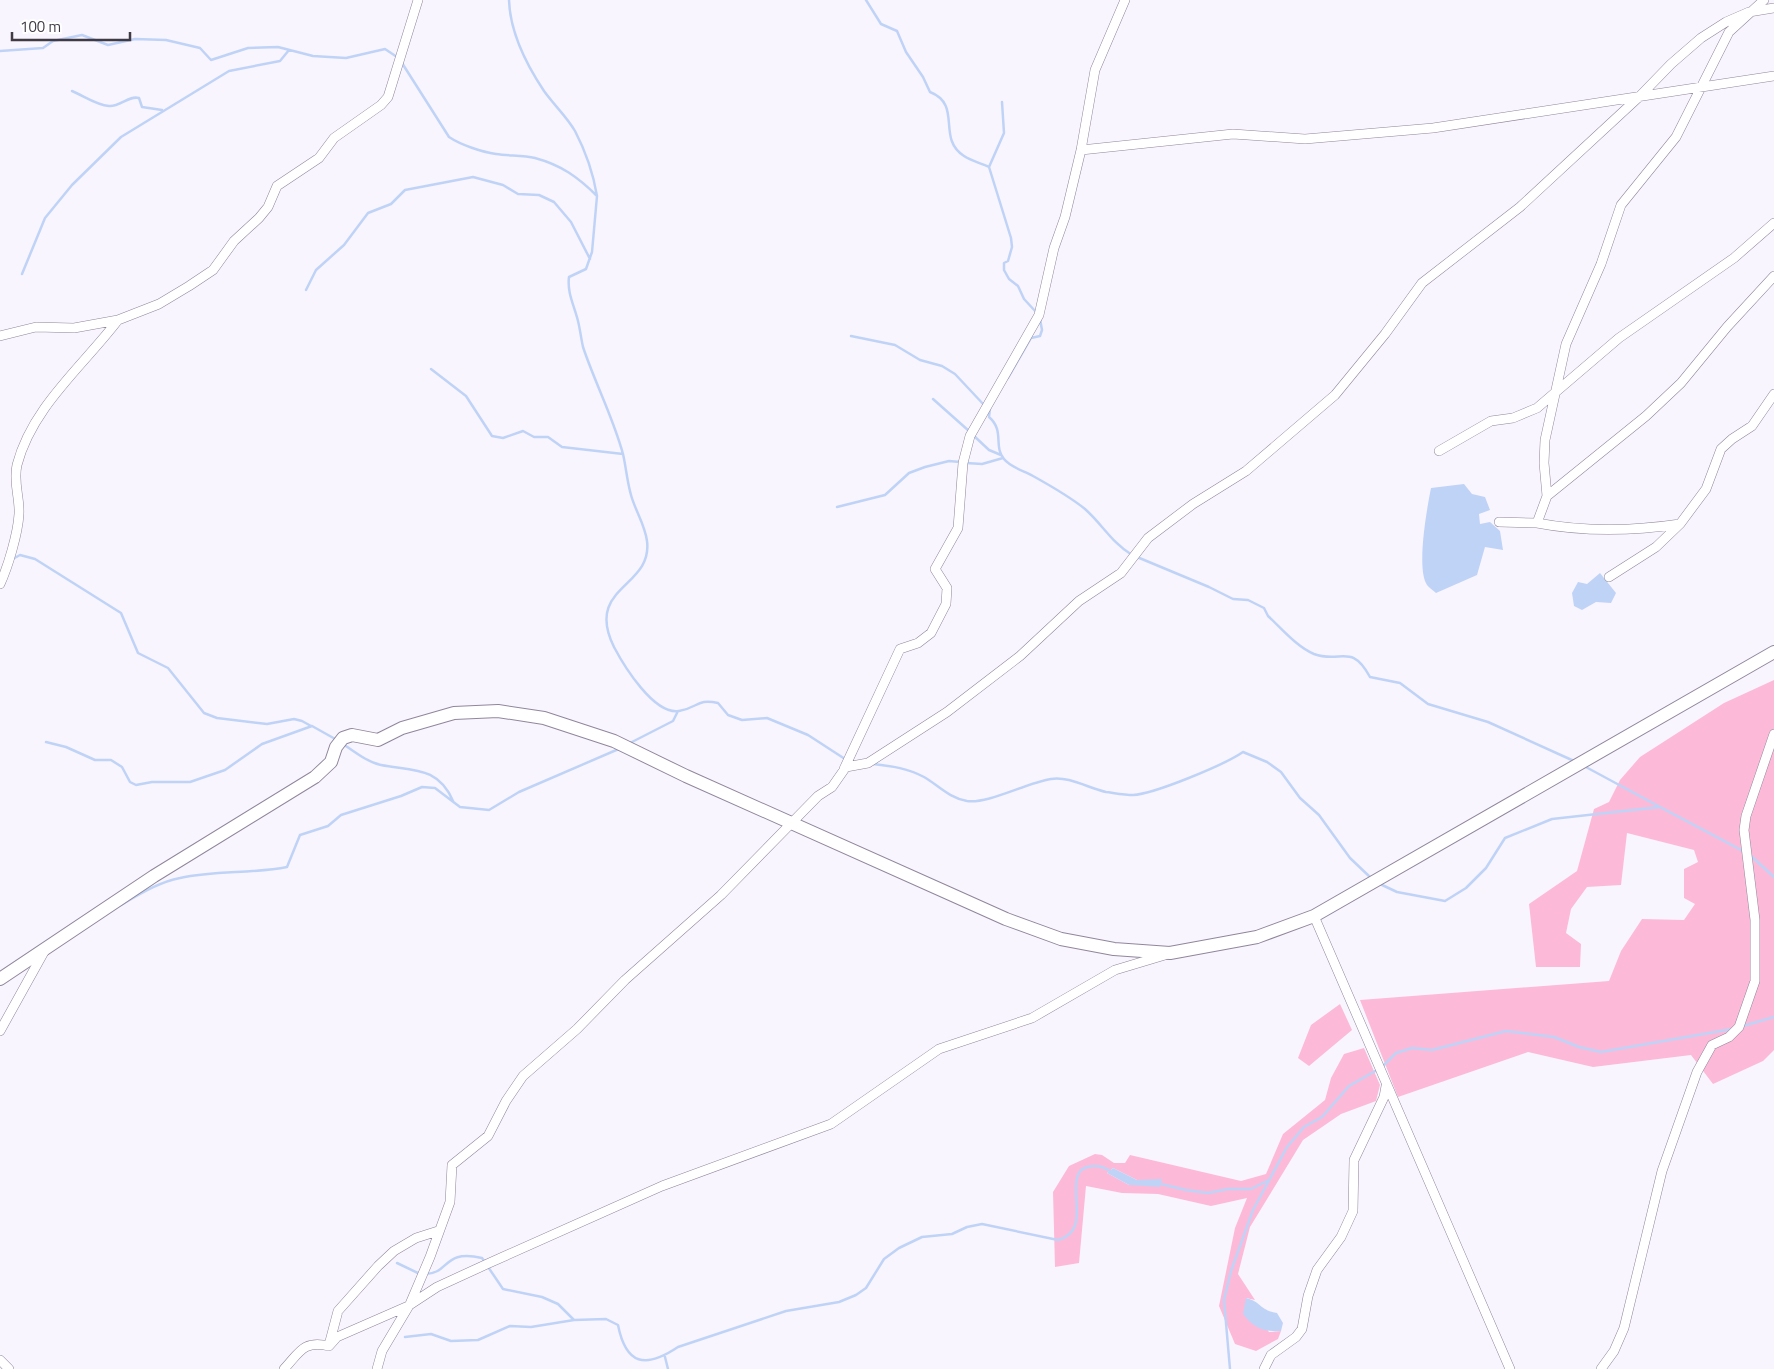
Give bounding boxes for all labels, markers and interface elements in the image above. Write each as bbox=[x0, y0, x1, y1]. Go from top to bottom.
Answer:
scale bar bbox=[12, 10, 130, 42]
text: 100 m bbox=[20, 15, 61, 38]

